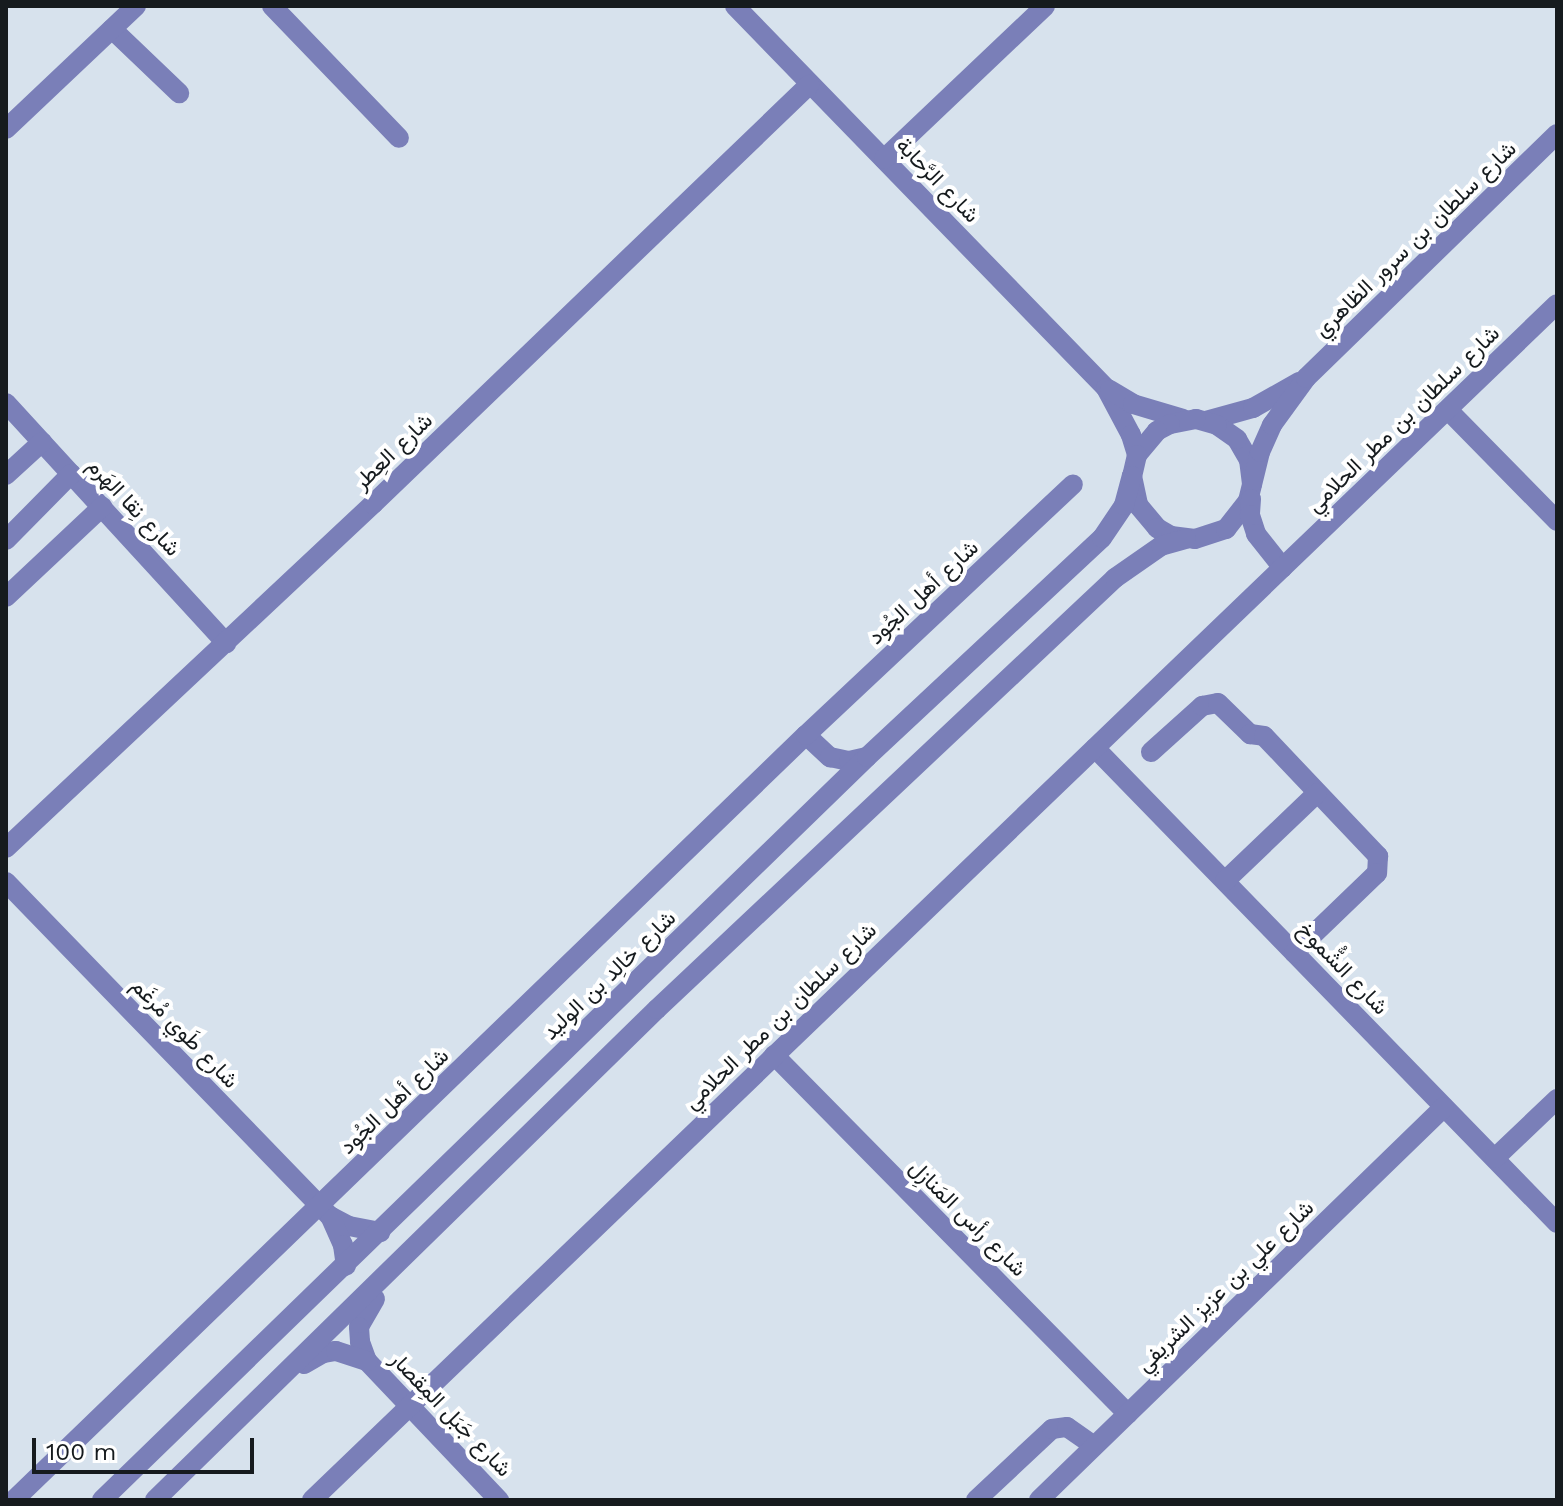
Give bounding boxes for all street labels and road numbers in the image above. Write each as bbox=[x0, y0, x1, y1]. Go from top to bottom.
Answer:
street label: شارع الرَّحابة bbox=[891, 132, 985, 228]
street label: شارع سلطان بن سرور الظاهري bbox=[1308, 136, 1522, 342]
street label: شارع سلطان بن مطر الحلامي bbox=[1301, 320, 1505, 518]
street label: شارع العِطر bbox=[348, 407, 438, 495]
street label: شارع نِقا الهَرم bbox=[82, 452, 186, 562]
street label: شارع أهل الجُود bbox=[862, 534, 984, 650]
street label: شارع خالِد بن الوليد bbox=[537, 905, 681, 1045]
street label: شارع الشُّموخ bbox=[1292, 916, 1394, 1020]
street label: شارع سلطان بن مطر الحلامي bbox=[678, 917, 882, 1115]
street label: شارع طَوي مُرغَم bbox=[126, 972, 244, 1094]
street label: شارع أهل الجُود bbox=[334, 1042, 454, 1160]
street label: شارع رأس المَنازِل bbox=[904, 1154, 1032, 1282]
street label: شارع علي بن عزيز الشريفي bbox=[1131, 1195, 1319, 1377]
street label: شارع جَبَل المِقصار bbox=[385, 1346, 517, 1482]

